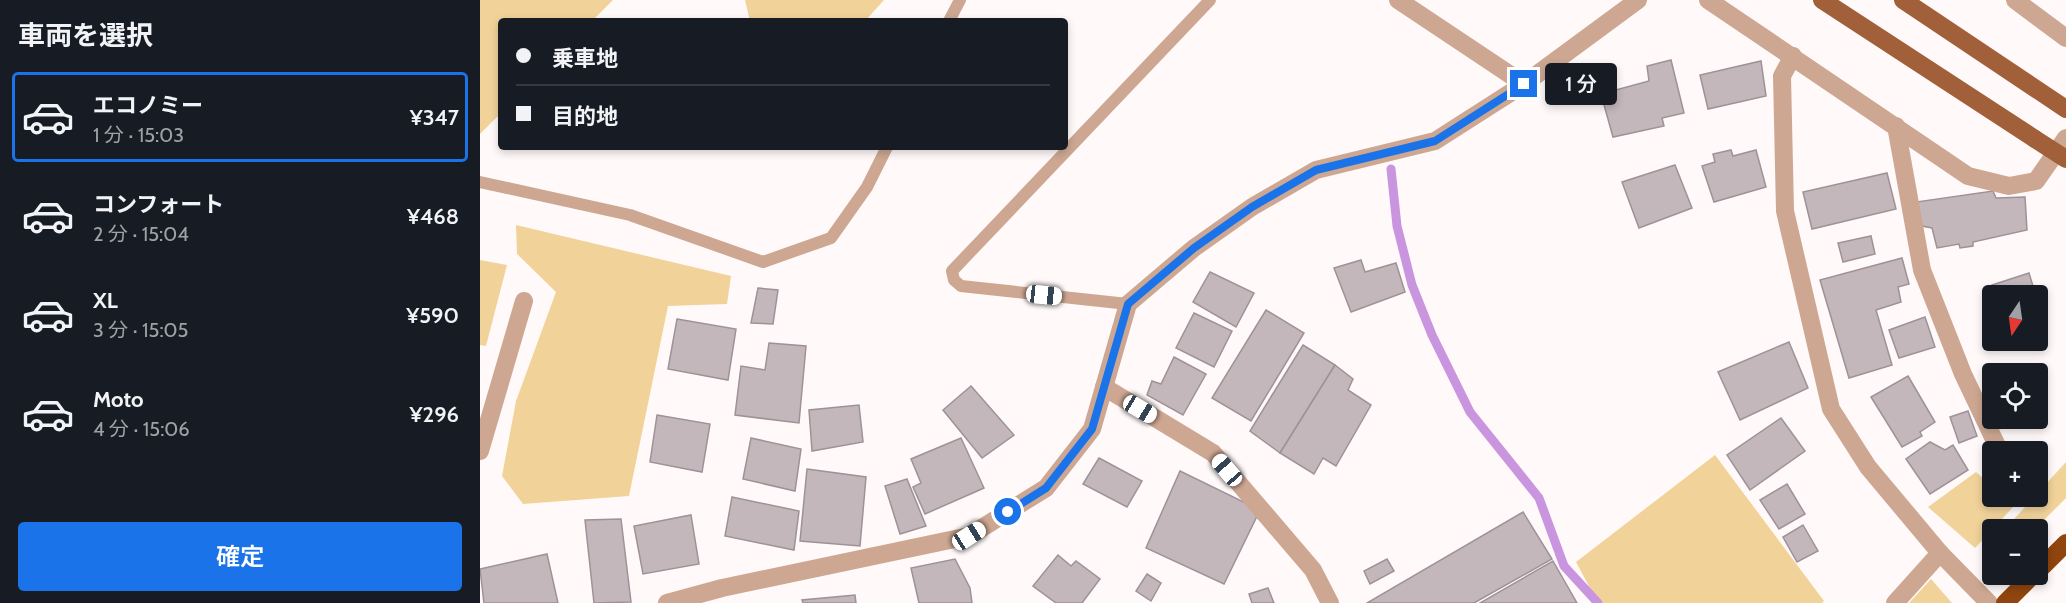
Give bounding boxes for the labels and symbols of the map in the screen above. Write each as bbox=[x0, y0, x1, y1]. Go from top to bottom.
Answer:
callout: 1 分 bbox=[1545, 63, 1617, 105]
route end bbox=[1510, 70, 1537, 97]
car bbox=[1025, 284, 1063, 306]
north arrow bbox=[1982, 285, 2048, 351]
car bbox=[1120, 392, 1160, 426]
car bbox=[1208, 451, 1246, 489]
route start bbox=[994, 498, 1021, 525]
car bbox=[949, 519, 989, 553]

